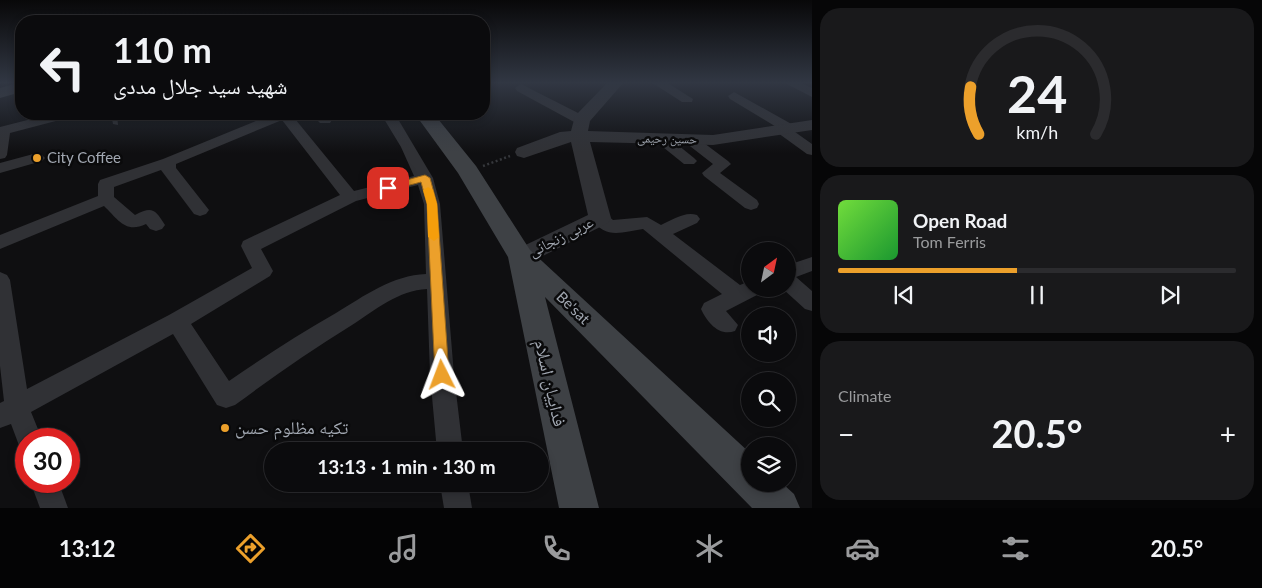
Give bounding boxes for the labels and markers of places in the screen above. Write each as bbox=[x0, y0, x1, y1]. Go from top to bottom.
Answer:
place label: City Coffee bbox=[47, 148, 121, 166]
marker: City Coffee bbox=[31, 152, 43, 164]
pin bbox=[367, 167, 409, 209]
place label: تکیه مظلوم حسن bbox=[235, 416, 348, 440]
marker: تکیه مظلوم حسن bbox=[219, 422, 231, 434]

